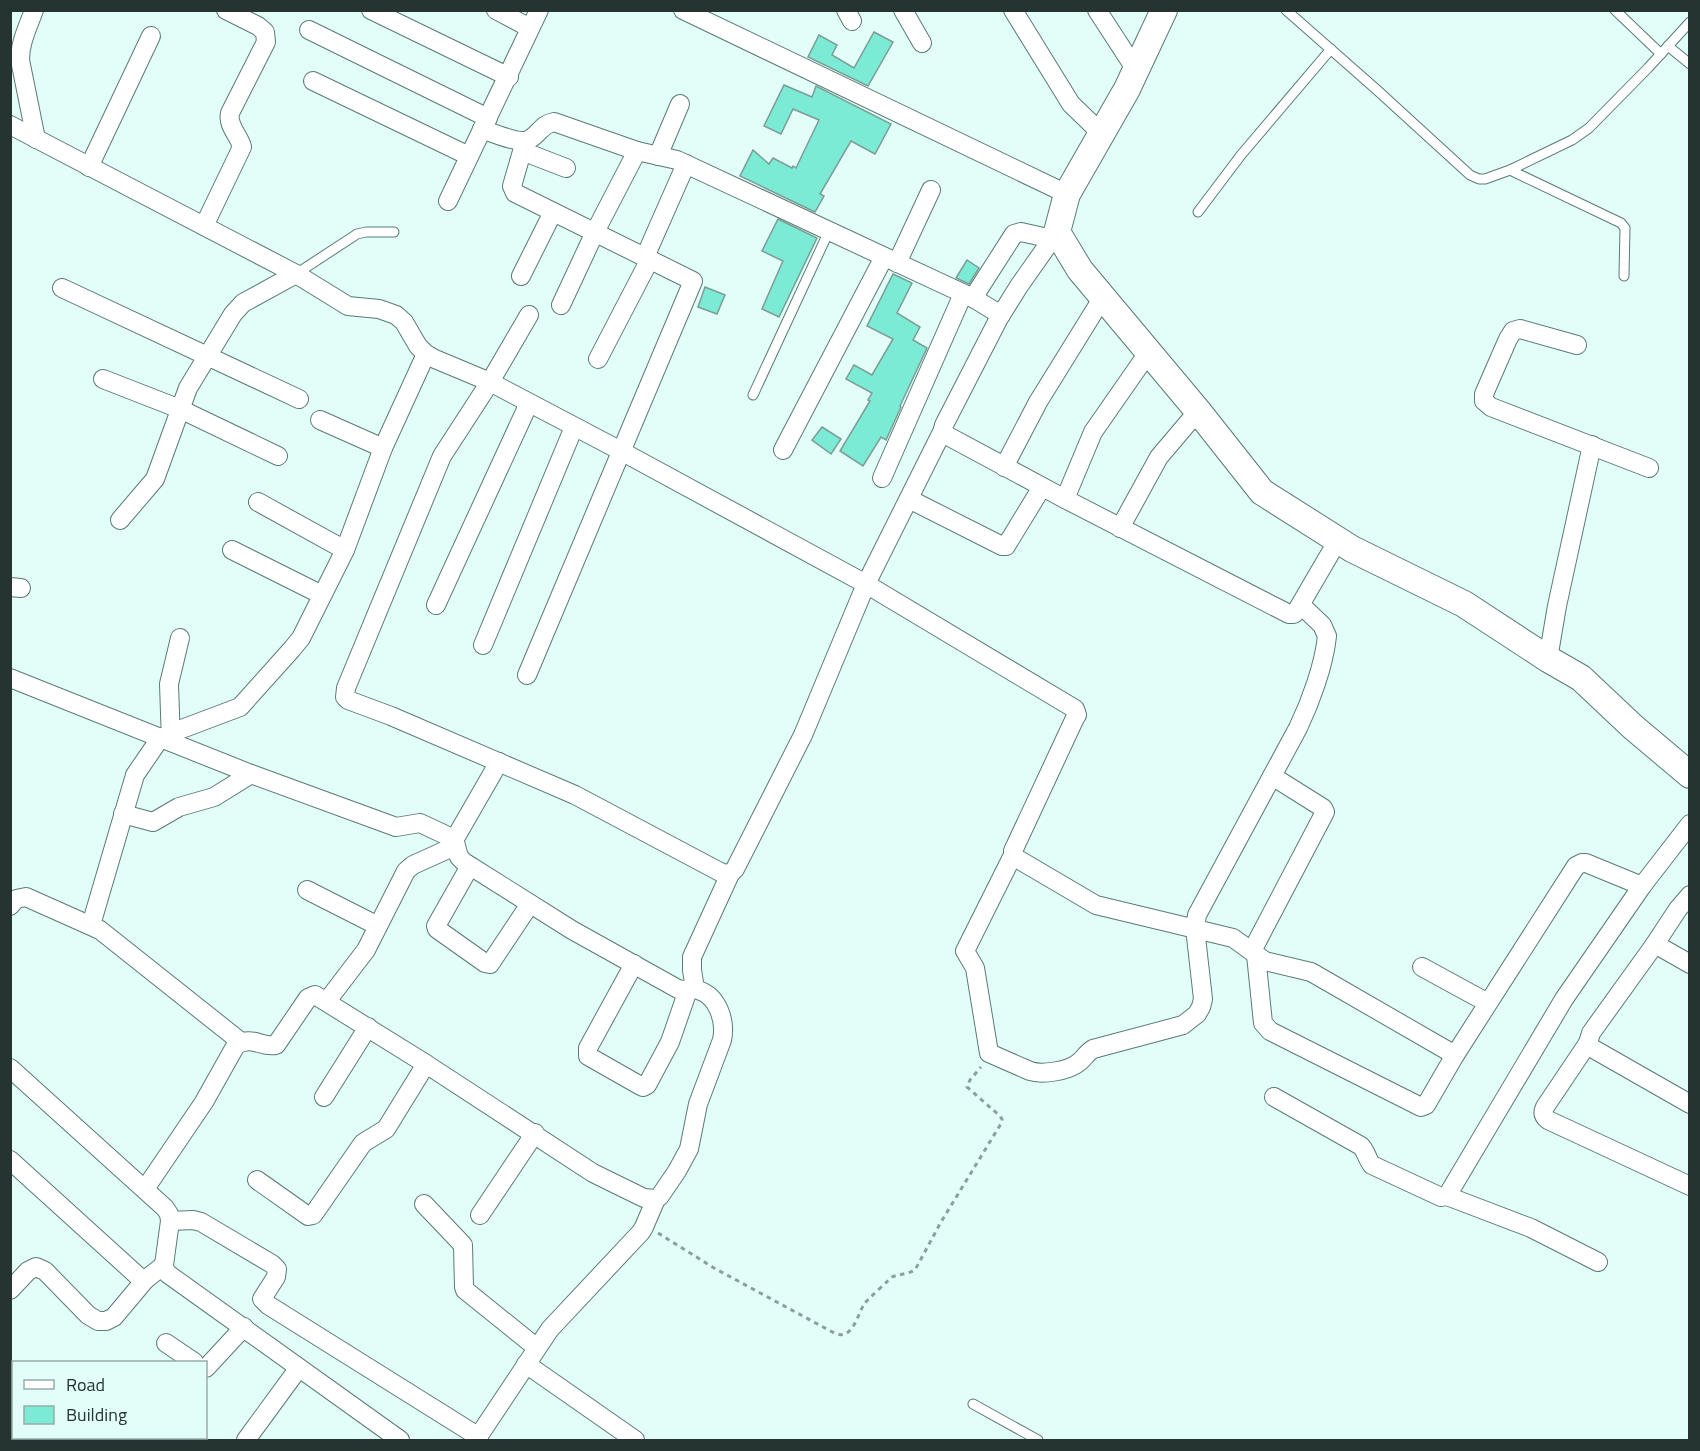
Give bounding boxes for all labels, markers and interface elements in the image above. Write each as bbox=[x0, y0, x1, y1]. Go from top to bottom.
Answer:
legend bbox=[12, 1361, 207, 1439]
text: Road bbox=[66, 1371, 105, 1398]
text: Building bbox=[66, 1401, 127, 1428]

